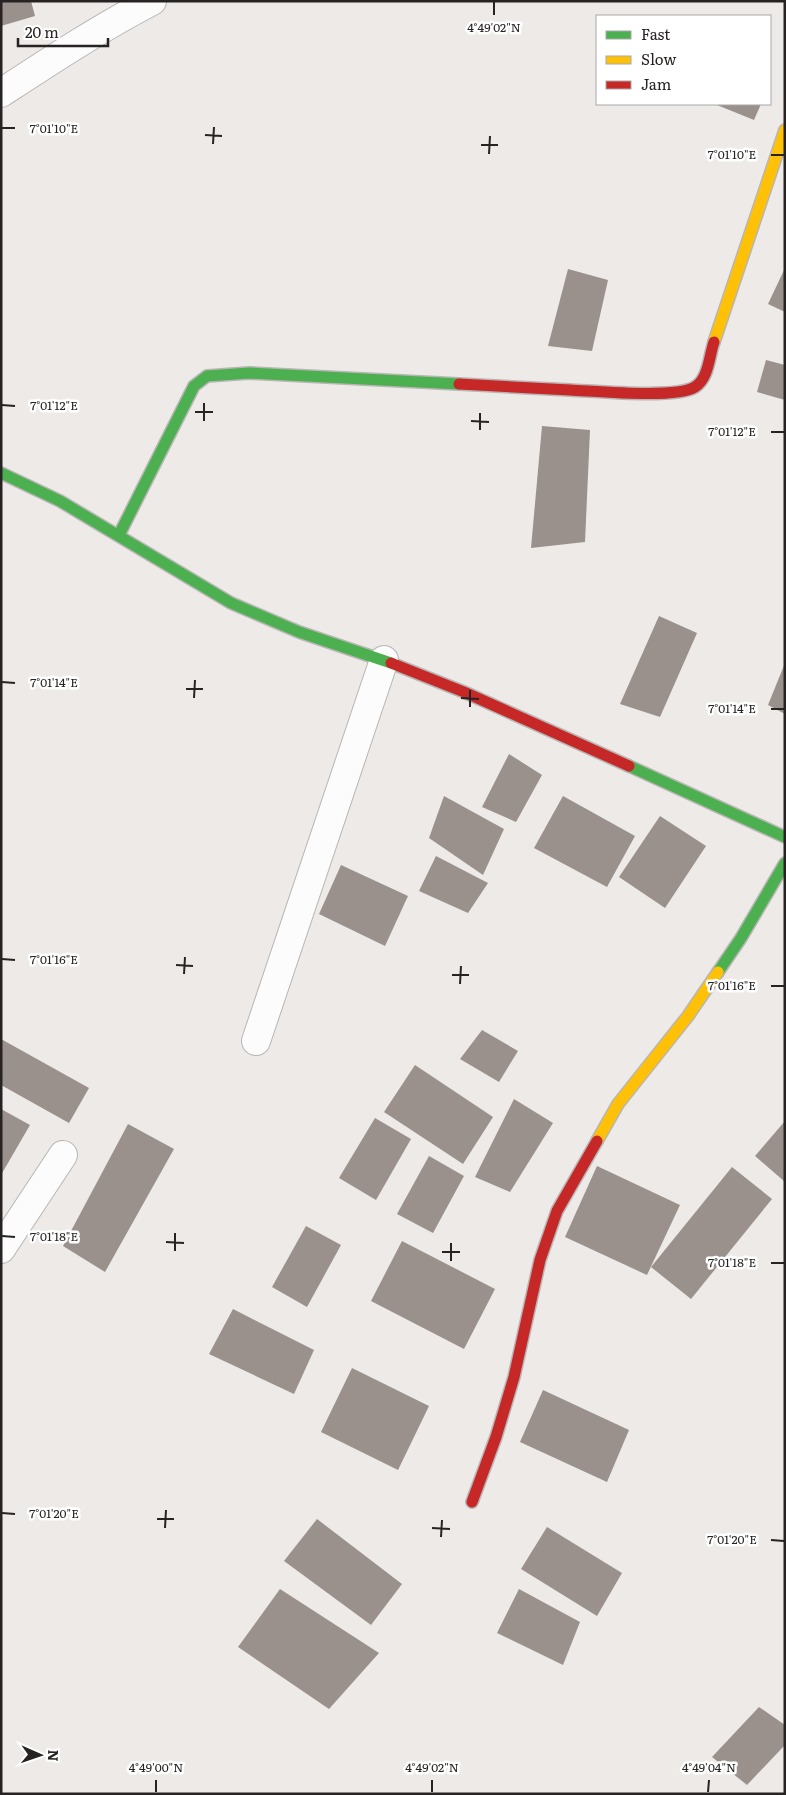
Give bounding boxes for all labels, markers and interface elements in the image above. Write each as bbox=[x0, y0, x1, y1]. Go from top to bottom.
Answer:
scale bar bbox=[18, 15, 108, 47]
legend bbox=[596, 15, 771, 105]
text: 4°49'02"N bbox=[467, 18, 521, 36]
text: 20 m bbox=[25, 20, 59, 43]
text: Fast bbox=[641, 22, 670, 45]
text: Slow bbox=[641, 47, 676, 70]
text: Jam bbox=[641, 72, 672, 95]
text: 7°01'10"E bbox=[30, 119, 79, 137]
text: 7°01'10"E bbox=[708, 145, 757, 163]
text: 7°01'12"E bbox=[30, 396, 78, 414]
text: 7°01'12"E bbox=[708, 422, 756, 440]
text: 7°01'14"E bbox=[30, 673, 78, 691]
text: 7°01'14"E bbox=[708, 699, 756, 717]
text: 7°01'16"E bbox=[30, 950, 78, 968]
text: 7°01'16"E bbox=[708, 976, 756, 994]
text: 7°01'18"E bbox=[30, 1227, 78, 1245]
text: 7°01'18"E bbox=[708, 1253, 756, 1271]
text: 7°01'20"E bbox=[29, 1504, 79, 1522]
text: 7°01'20"E bbox=[707, 1530, 757, 1548]
north arrow bbox=[15, 1730, 65, 1780]
text: N bbox=[44, 1749, 64, 1762]
text: 4°49'00"N bbox=[129, 1758, 183, 1776]
text: 4°49'02"N bbox=[405, 1758, 459, 1776]
text: 4°49'04"N bbox=[682, 1758, 736, 1776]

